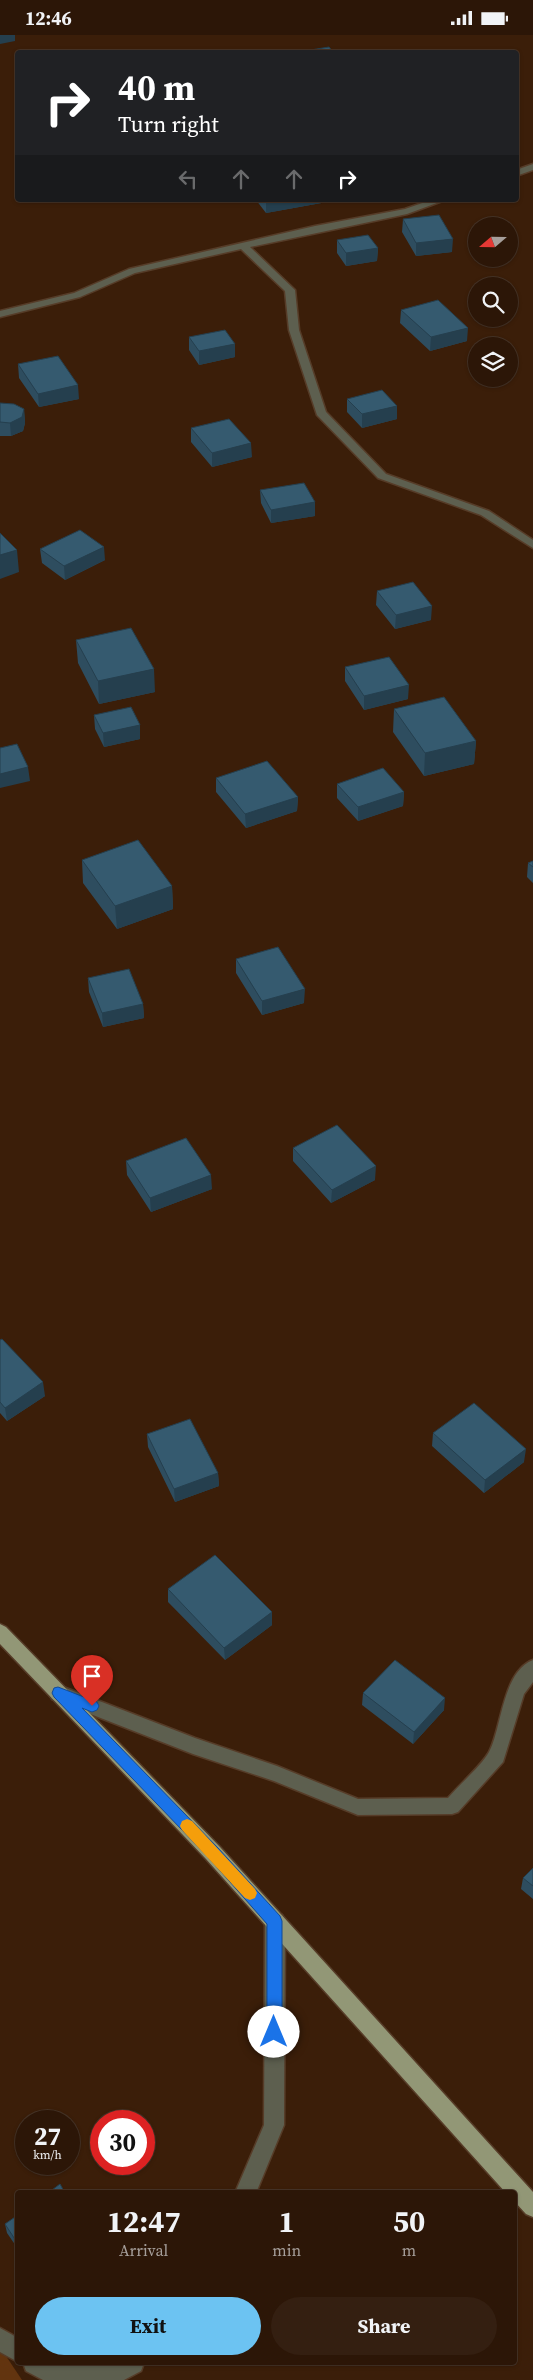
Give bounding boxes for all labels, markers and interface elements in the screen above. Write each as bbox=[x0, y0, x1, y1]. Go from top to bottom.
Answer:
text: 12:46 bbox=[25, 5, 72, 31]
text: 40 m bbox=[118, 64, 195, 112]
icon: right bbox=[35, 70, 100, 135]
text: Turn right bbox=[118, 109, 219, 139]
icon: left bbox=[174, 165, 202, 193]
icon: ahead bbox=[227, 165, 255, 193]
icon: ahead bbox=[280, 165, 308, 193]
icon: right bbox=[333, 165, 361, 193]
north arrow bbox=[468, 217, 518, 267]
map controls bbox=[468, 217, 518, 387]
button: search bbox=[468, 277, 518, 327]
button: layers bbox=[468, 337, 518, 387]
pin bbox=[71, 1655, 113, 1706]
icon: arrive bbox=[78, 1662, 106, 1690]
position arrow bbox=[247, 2005, 299, 2057]
speed limit sign: 30 bbox=[90, 2110, 155, 2175]
text: 27 bbox=[34, 2119, 61, 2153]
text: km/h bbox=[33, 2147, 62, 2163]
text: 12:47 bbox=[107, 2201, 181, 2242]
text: 1 bbox=[279, 2201, 295, 2242]
text: 50 bbox=[393, 2201, 425, 2242]
text: Arrival bbox=[119, 2239, 168, 2261]
text: min bbox=[272, 2239, 301, 2261]
text: m bbox=[402, 2239, 416, 2261]
button: Exit bbox=[35, 2297, 261, 2355]
button: Share bbox=[271, 2297, 497, 2355]

